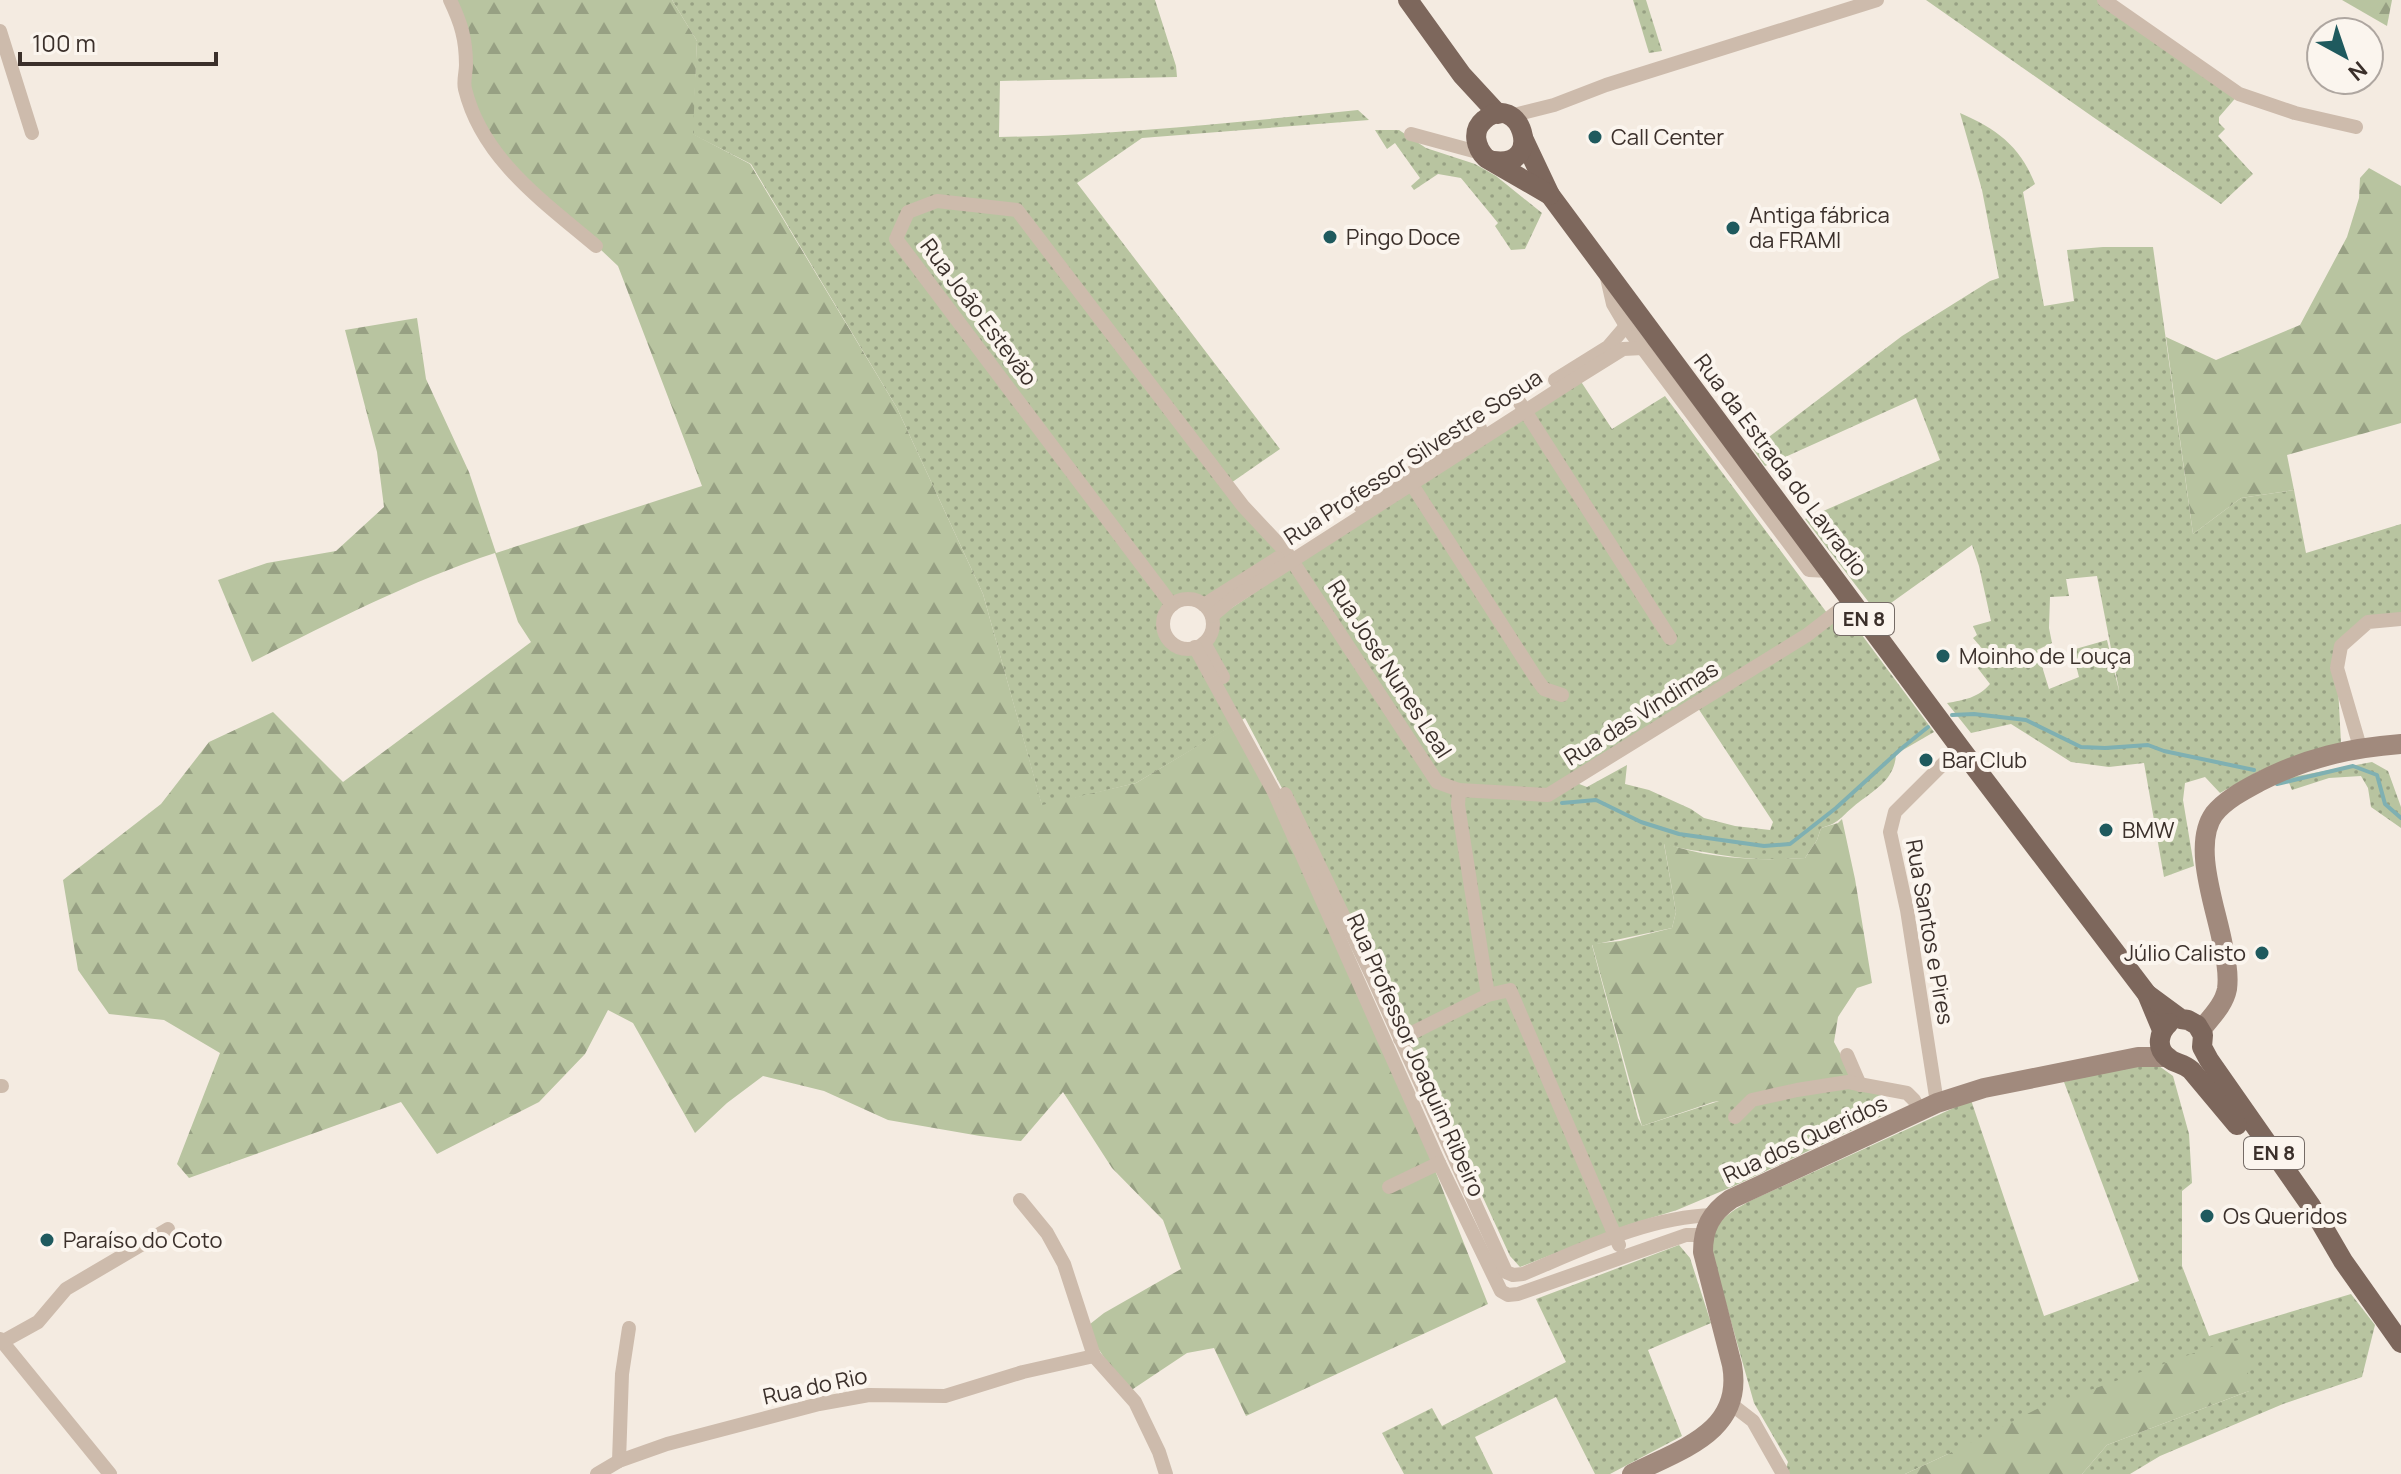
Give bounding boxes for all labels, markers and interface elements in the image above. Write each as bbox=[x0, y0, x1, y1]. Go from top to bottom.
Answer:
scale bar bbox=[20, 16, 216, 66]
north arrow bbox=[2305, 16, 2385, 96]
text: 100 m bbox=[32, 26, 96, 59]
text: N bbox=[2342, 55, 2374, 88]
place label: Call Center bbox=[1611, 122, 1724, 152]
marker: Call Center bbox=[1586, 128, 1604, 146]
place label: Antiga fábrica da FRAMI bbox=[1749, 200, 1890, 255]
marker: Antiga fábrica da FRAMI bbox=[1724, 219, 1742, 237]
place label: Pingo Doce bbox=[1346, 222, 1461, 252]
marker: Pingo Doce bbox=[1321, 228, 1339, 246]
street label: Rua João Estevão bbox=[914, 232, 1044, 392]
street label: Rua da Estrada do Lavradio bbox=[1687, 348, 1875, 582]
street label: Rua Professor Silvestre Sosua bbox=[1278, 362, 1548, 552]
street label: Rua José Nunes Leal bbox=[1321, 574, 1459, 764]
road number: EN 8 bbox=[1834, 603, 1894, 635]
place label: Moinho de Louça bbox=[1959, 641, 2131, 671]
marker: Moinho de Louça bbox=[1934, 647, 1952, 665]
street label: Rua das Vindimas bbox=[1558, 654, 1724, 772]
place label: Bar Club bbox=[1942, 745, 2027, 775]
marker: Bar Club bbox=[1917, 751, 1935, 769]
place label: BMW bbox=[2122, 815, 2175, 845]
marker: BMW bbox=[2097, 821, 2115, 839]
street label: Rua Santos e Pires bbox=[1899, 837, 1961, 1027]
street label: Rua Professor Joaquim Ribeiro bbox=[1340, 909, 1492, 1201]
place label: Júlio Calisto bbox=[2124, 938, 2246, 968]
marker: Júlio Calisto bbox=[2253, 944, 2271, 962]
street label: Rua dos Queridos bbox=[1718, 1088, 1892, 1190]
road number: EN 8 bbox=[2244, 1137, 2304, 1169]
place label: Os Queridos bbox=[2223, 1201, 2347, 1231]
marker: Os Queridos bbox=[2198, 1207, 2216, 1225]
place label: Paraíso do Coto bbox=[63, 1225, 222, 1255]
marker: Paraíso do Coto bbox=[38, 1231, 56, 1249]
street label: Rua do Rio bbox=[760, 1360, 870, 1412]

